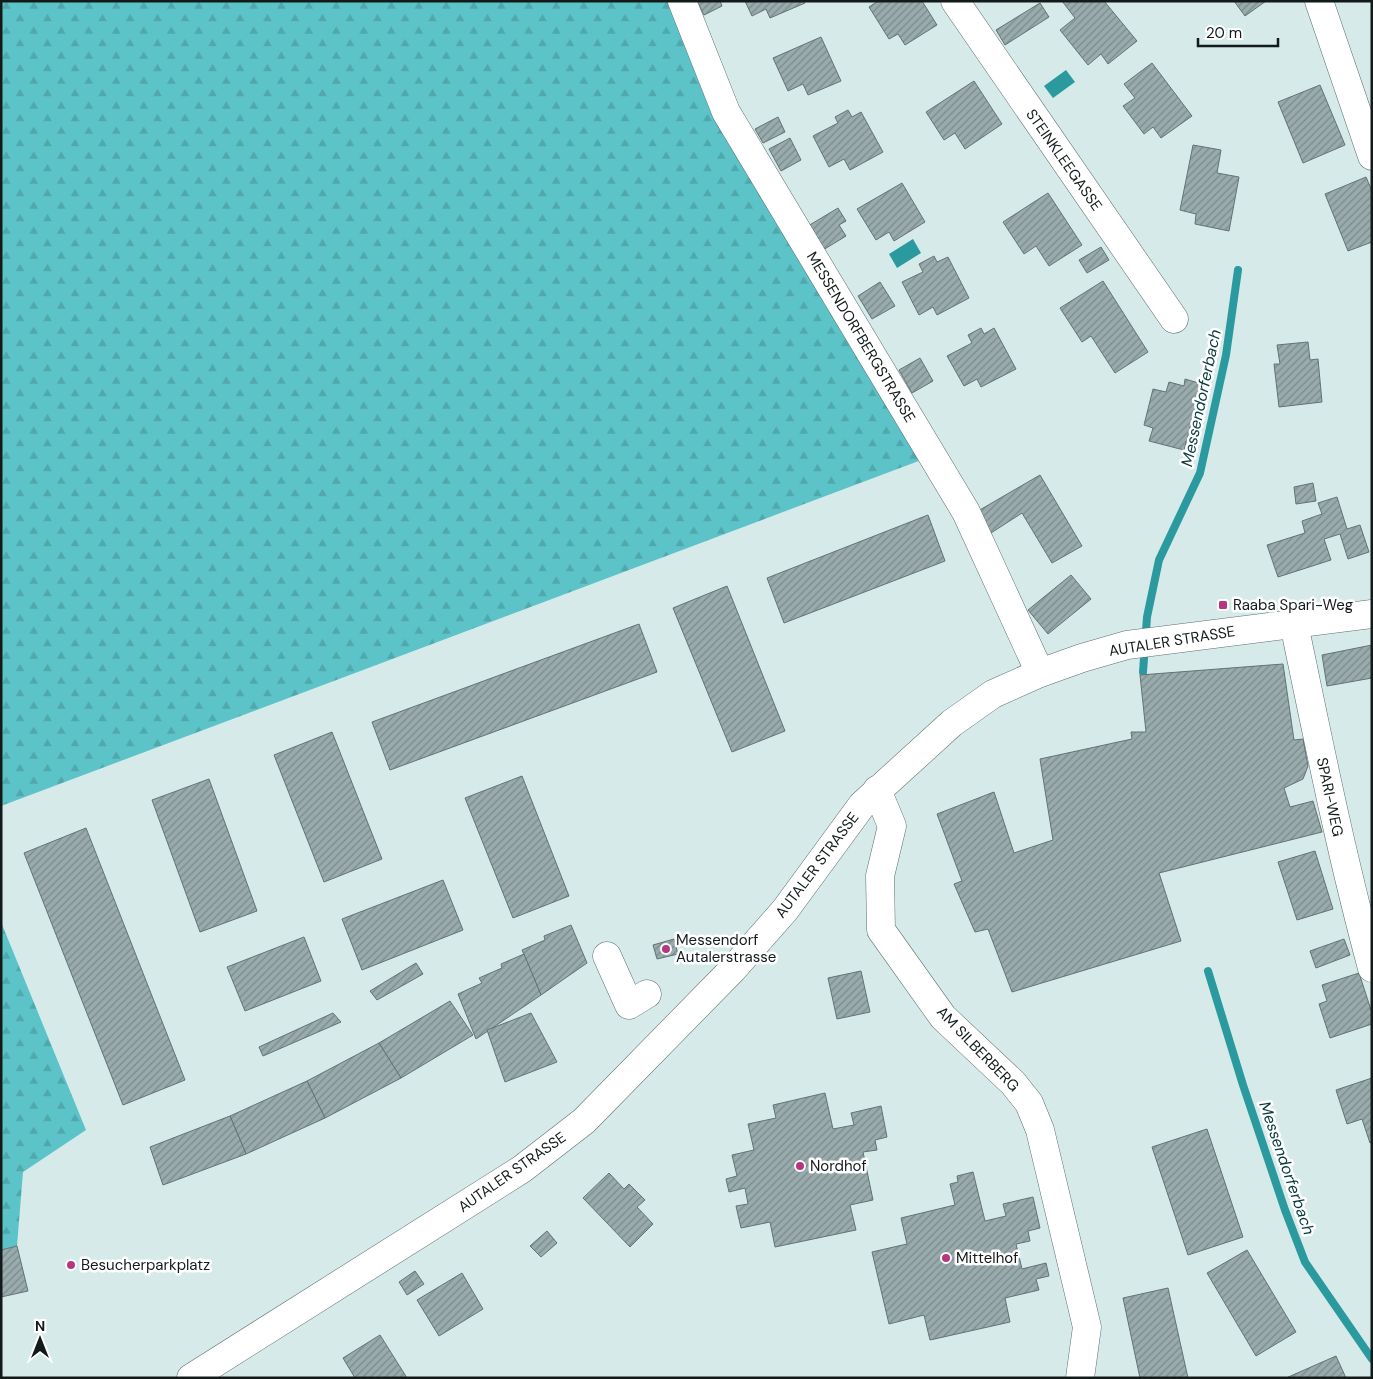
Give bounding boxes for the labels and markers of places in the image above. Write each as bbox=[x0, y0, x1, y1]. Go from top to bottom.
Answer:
place label: Raaba Spari-Weg bbox=[1233, 595, 1353, 615]
marker: Raaba Spari-Weg bbox=[1217, 599, 1229, 611]
place label: Messendorf Autalerstrasse bbox=[676, 930, 776, 967]
marker: Messendorf Autalerstrasse bbox=[660, 943, 672, 955]
place label: Nordhof bbox=[810, 1156, 867, 1176]
marker: Nordhof bbox=[794, 1160, 806, 1172]
place label: Mittelhof bbox=[956, 1248, 1018, 1268]
marker: Mittelhof bbox=[940, 1252, 952, 1264]
place label: Besucherparkplatz bbox=[81, 1255, 210, 1275]
marker: Besucherparkplatz bbox=[65, 1259, 77, 1271]

